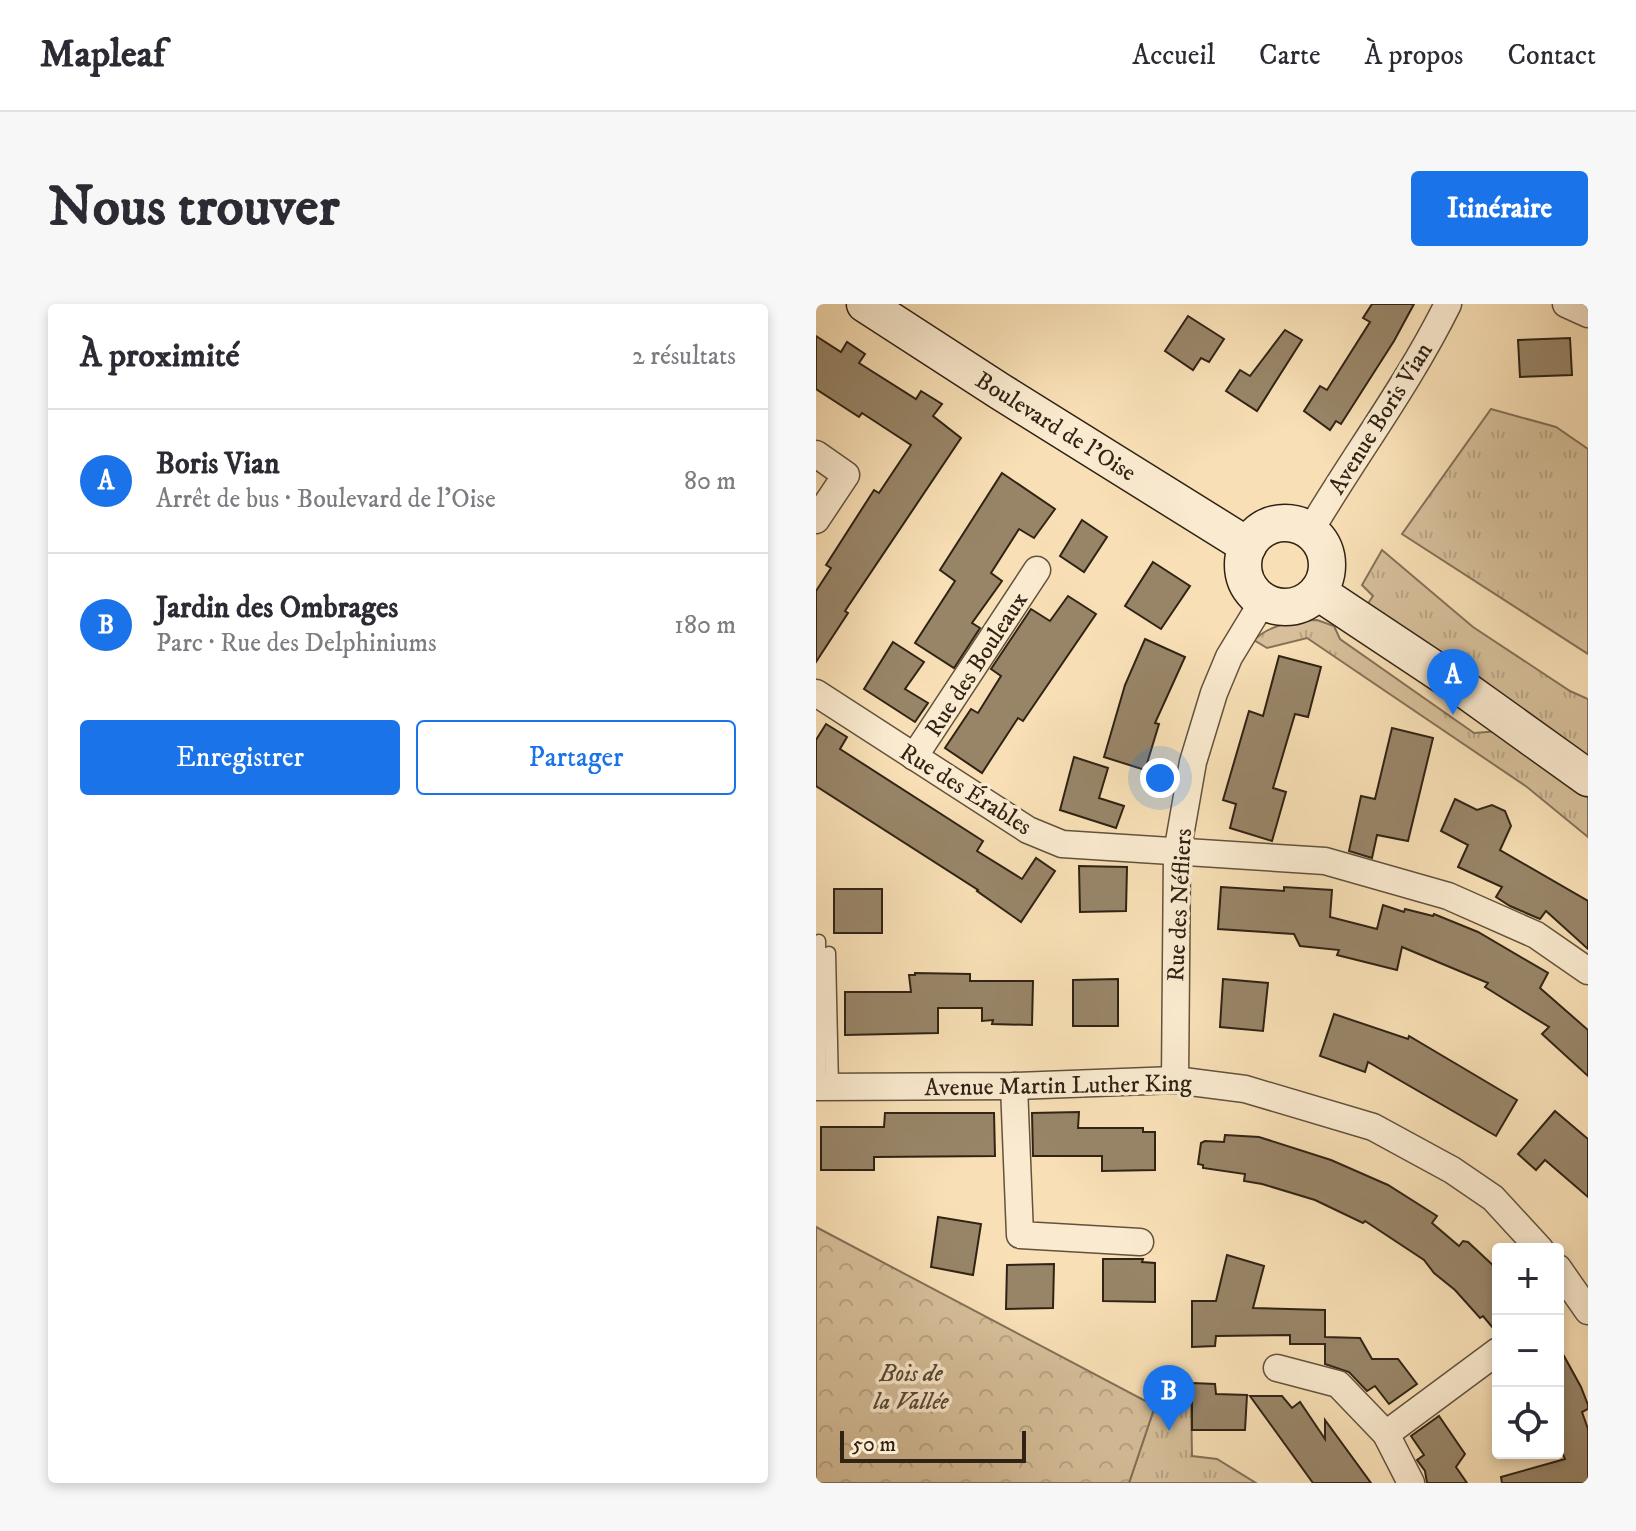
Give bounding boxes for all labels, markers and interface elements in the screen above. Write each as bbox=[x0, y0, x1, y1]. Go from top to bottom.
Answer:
text: Mapleaf bbox=[40, 31, 165, 79]
text: Accueil bbox=[1132, 38, 1215, 73]
text: Carte bbox=[1259, 38, 1321, 73]
text: À propos bbox=[1365, 38, 1463, 73]
text: Contact bbox=[1507, 38, 1596, 73]
button: Itinéraire bbox=[1411, 171, 1588, 246]
text: Nous trouver bbox=[48, 173, 339, 243]
text: À proximité bbox=[80, 335, 240, 377]
street label: Avenue Boris Vian bbox=[1322, 337, 1440, 500]
text: 2 résultats bbox=[632, 340, 736, 373]
street label: Boulevard de l'Oise bbox=[970, 365, 1141, 488]
text: Boris Vian bbox=[156, 446, 280, 483]
text: A bbox=[98, 465, 114, 498]
text: 80 m bbox=[684, 465, 736, 498]
text: Arrêt de bus · Boulevard de l'Oise bbox=[156, 483, 496, 516]
street label: Rue des Bouleaux bbox=[919, 586, 1035, 743]
text: Jardin des Ombrages bbox=[156, 590, 398, 627]
text: B bbox=[98, 609, 114, 642]
text: 180 m bbox=[674, 609, 736, 642]
text: Parc · Rue des Delphiniums bbox=[156, 627, 437, 660]
pin: A bbox=[1427, 649, 1479, 715]
button: Enregistrer bbox=[80, 720, 400, 795]
button: Partager bbox=[416, 720, 736, 795]
street label: Rue des Érables bbox=[894, 737, 1037, 842]
your location bbox=[1140, 758, 1180, 798]
street label: Rue des Néfliers bbox=[1161, 828, 1199, 982]
street label: Avenue Martin Luther King bbox=[924, 1069, 1192, 1103]
map controls bbox=[1492, 1243, 1564, 1459]
button: + bbox=[1492, 1243, 1564, 1315]
button: − bbox=[1492, 1315, 1564, 1387]
park label: Bois de la Vallée bbox=[872, 1359, 949, 1417]
pin: B bbox=[1143, 1365, 1195, 1431]
button: locate bbox=[1492, 1387, 1564, 1459]
scale bar bbox=[840, 1427, 1026, 1463]
text: 50 m bbox=[852, 1431, 896, 1458]

